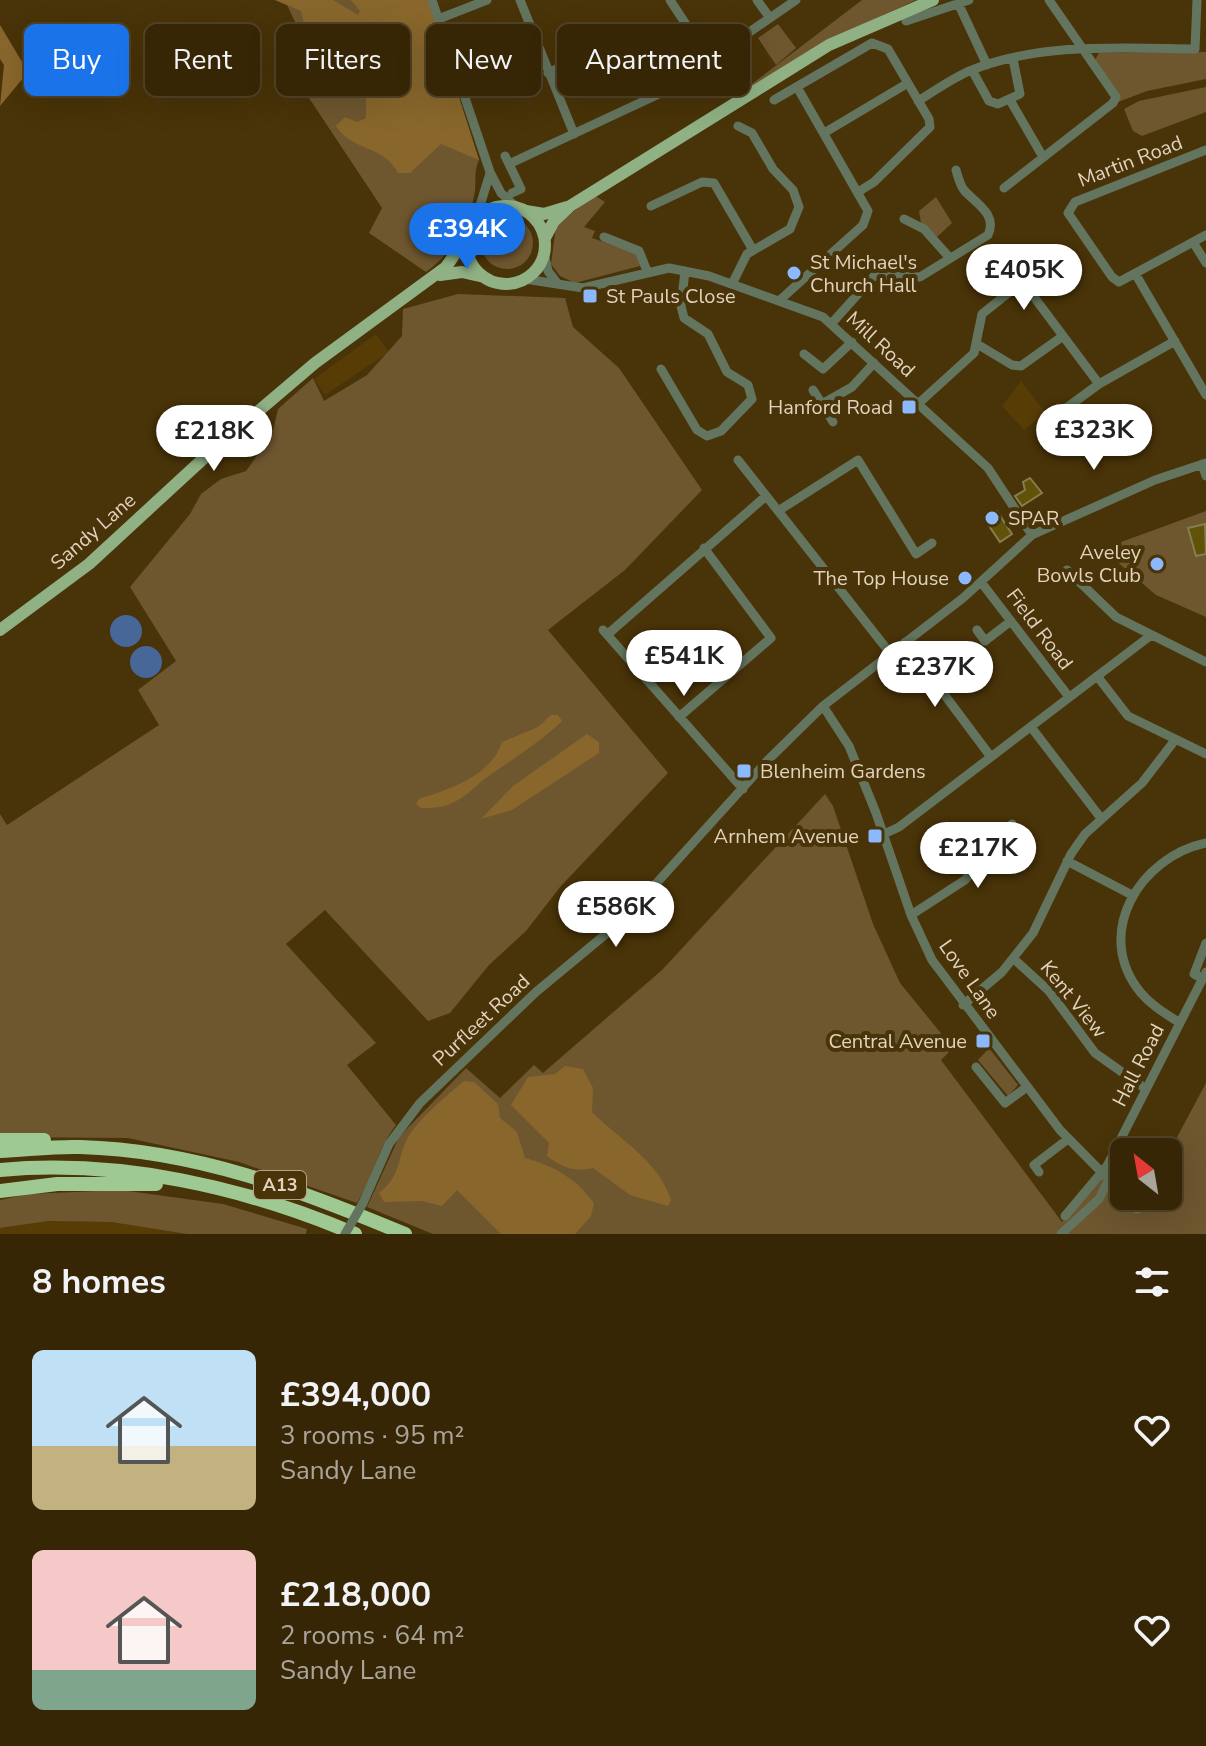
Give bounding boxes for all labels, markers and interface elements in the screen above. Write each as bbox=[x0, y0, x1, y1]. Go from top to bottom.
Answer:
chip: Buy bbox=[24, 24, 129, 96]
chip: Rent bbox=[145, 24, 260, 96]
chip: Filters bbox=[276, 24, 410, 96]
chip: New bbox=[426, 24, 541, 96]
chip: Apartment bbox=[557, 24, 750, 96]
street label: Martin Road bbox=[1074, 129, 1186, 194]
pin: £394K bbox=[411, 203, 523, 271]
text: £394K bbox=[427, 211, 507, 246]
pin: £405K bbox=[968, 244, 1080, 312]
place label: St Michael's Church Hall bbox=[810, 249, 917, 299]
text: £405K bbox=[984, 252, 1064, 287]
marker: St Michael's Church Hall bbox=[785, 264, 803, 282]
place label: St Pauls Close bbox=[606, 283, 736, 310]
marker: St Pauls Close bbox=[581, 287, 599, 305]
street label: Mill Road bbox=[840, 305, 921, 383]
place label: Hanford Road bbox=[768, 394, 893, 421]
marker: Hanford Road bbox=[900, 398, 918, 416]
pin: £323K bbox=[1038, 404, 1150, 472]
pin: £218K bbox=[158, 405, 270, 473]
text: £323K bbox=[1054, 412, 1134, 447]
text: £218K bbox=[174, 413, 254, 448]
street label: Sandy Lane bbox=[45, 487, 142, 576]
place label: SPAR bbox=[1008, 505, 1060, 532]
marker: SPAR bbox=[983, 509, 1001, 527]
place label: Aveley Bowls Club bbox=[1037, 539, 1142, 589]
marker: Aveley Bowls Club bbox=[1148, 555, 1166, 573]
place label: The Top House bbox=[814, 565, 949, 592]
marker: The Top House bbox=[956, 569, 974, 587]
street label: Field Road bbox=[1000, 583, 1079, 676]
pin: £541K bbox=[628, 630, 740, 698]
text: £541K bbox=[644, 638, 724, 673]
pin: £237K bbox=[879, 641, 991, 709]
text: £237K bbox=[895, 649, 975, 684]
place label: Blenheim Gardens bbox=[760, 758, 926, 785]
marker: Blenheim Gardens bbox=[735, 762, 753, 780]
pin: £217K bbox=[922, 822, 1034, 890]
place label: Arnhem Avenue bbox=[714, 823, 859, 850]
marker: Arnhem Avenue bbox=[866, 827, 884, 845]
text: £217K bbox=[938, 830, 1018, 865]
pin: £586K bbox=[560, 881, 672, 949]
text: £586K bbox=[576, 889, 656, 924]
street label: Love Lane bbox=[932, 934, 1007, 1024]
street label: Kent View bbox=[1034, 955, 1113, 1044]
street label: Purfleet Road bbox=[427, 968, 536, 1072]
street label: Hall Road bbox=[1106, 1019, 1171, 1111]
place label: Central Avenue bbox=[828, 1028, 967, 1055]
marker: Central Avenue bbox=[974, 1032, 992, 1050]
north arrow bbox=[1110, 1138, 1182, 1210]
map controls bbox=[1110, 1138, 1182, 1210]
road number: A13 bbox=[254, 1171, 306, 1199]
text: 8 homes bbox=[32, 1259, 166, 1305]
icon: filters bbox=[1130, 1260, 1174, 1304]
text: £394,000 bbox=[280, 1372, 431, 1418]
icon: home bbox=[96, 1382, 192, 1478]
icon: heart bbox=[1130, 1408, 1174, 1452]
text: 3 rooms · 95 m² bbox=[280, 1418, 464, 1453]
text: Sandy Lane bbox=[280, 1453, 416, 1488]
text: £218,000 bbox=[280, 1572, 431, 1618]
icon: home bbox=[96, 1582, 192, 1678]
icon: heart bbox=[1130, 1608, 1174, 1652]
text: 2 rooms · 64 m² bbox=[280, 1618, 464, 1653]
text: Sandy Lane bbox=[280, 1653, 416, 1688]

